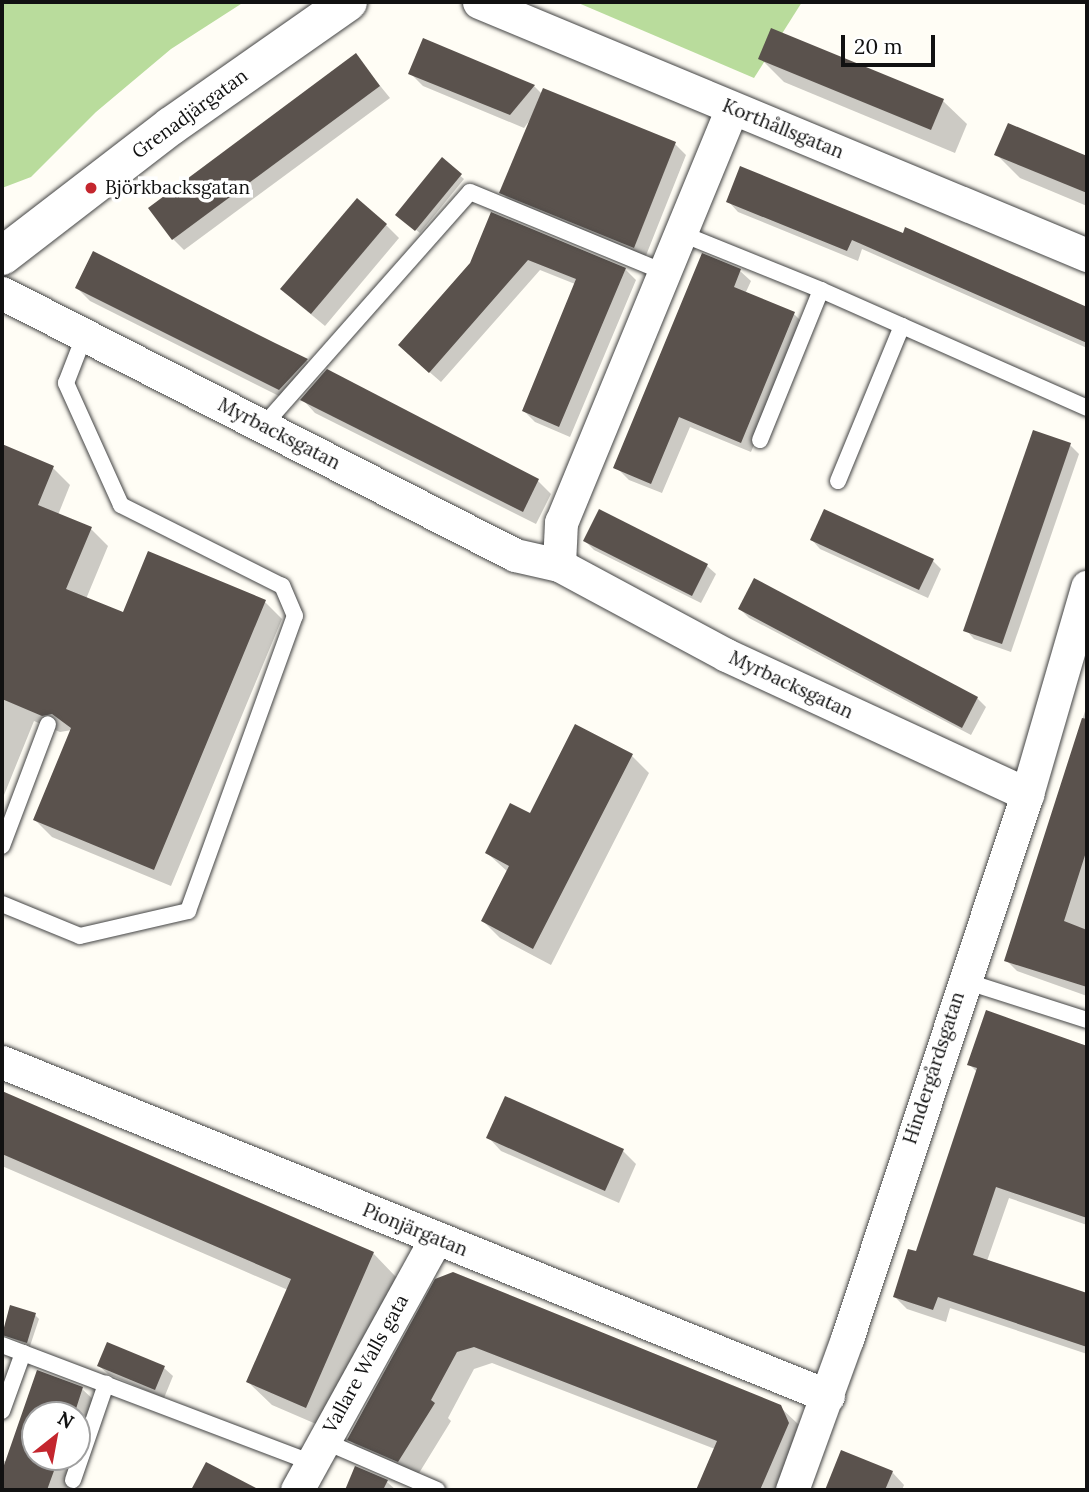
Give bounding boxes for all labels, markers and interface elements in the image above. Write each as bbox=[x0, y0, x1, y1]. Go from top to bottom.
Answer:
scale bar bbox=[844, 21, 939, 65]
text: 20 m bbox=[854, 33, 903, 60]
street label: Grenadjärgatan bbox=[128, 64, 252, 164]
street label: Korthållsgatan bbox=[719, 94, 847, 164]
place label: Björkbacksgatan bbox=[105, 177, 250, 199]
marker: Björkbacksgatan bbox=[83, 180, 99, 196]
street label: Myrbacksgatan bbox=[214, 393, 344, 475]
street label: Myrbacksgatan bbox=[725, 646, 857, 724]
street label: Hindergårdsgatan bbox=[899, 989, 969, 1147]
street label: Pionjärgatan bbox=[359, 1199, 471, 1261]
street label: Vallare Walls gata bbox=[319, 1291, 413, 1437]
north arrow bbox=[21, 1401, 91, 1471]
text: N bbox=[53, 1406, 78, 1434]

